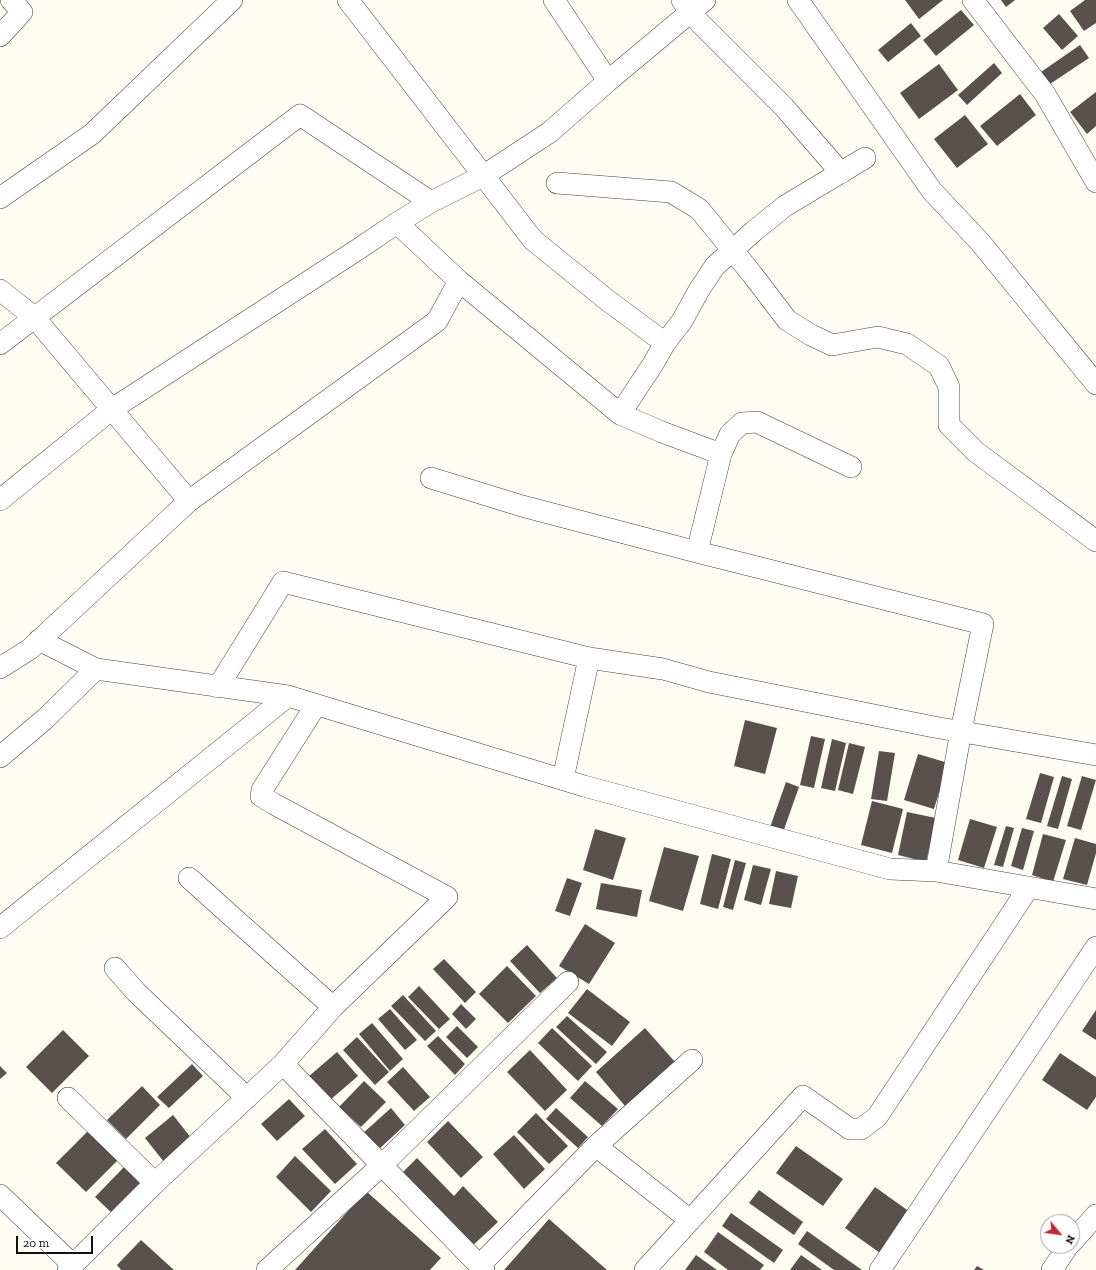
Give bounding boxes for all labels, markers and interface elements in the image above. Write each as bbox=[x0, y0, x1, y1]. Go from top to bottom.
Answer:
north arrow bbox=[1040, 1214, 1080, 1254]
scale bar bbox=[18, 1228, 95, 1254]
text: N bbox=[1062, 1233, 1078, 1246]
text: 20 m bbox=[23, 1236, 49, 1250]

